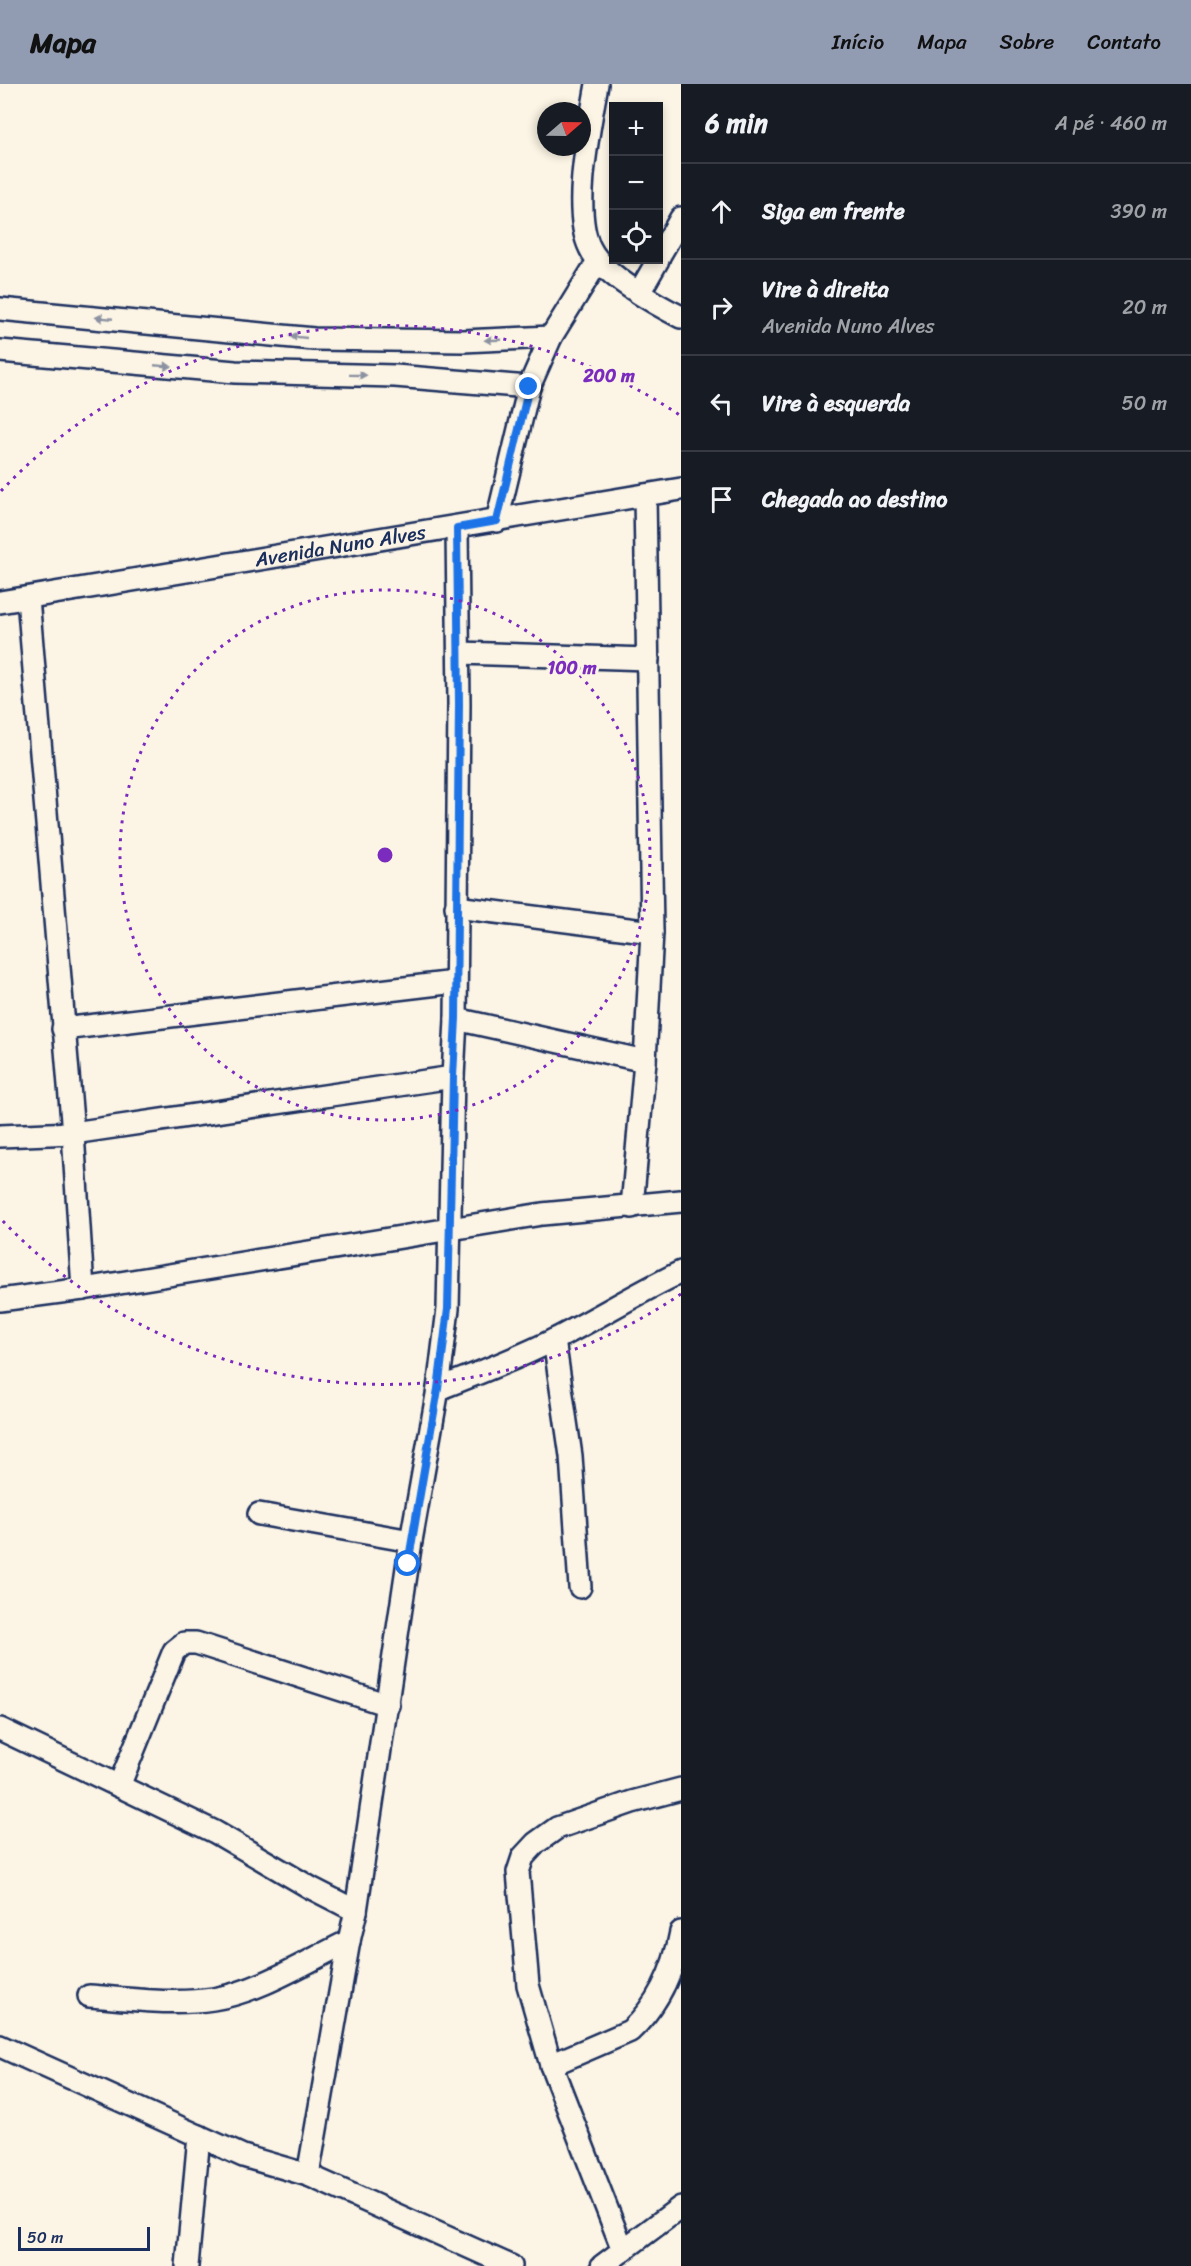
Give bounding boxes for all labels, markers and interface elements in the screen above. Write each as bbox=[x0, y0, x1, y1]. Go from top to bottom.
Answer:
text: Mapa bbox=[30, 18, 96, 67]
text: Início bbox=[832, 23, 884, 61]
text: Mapa bbox=[917, 23, 967, 61]
text: Sobre bbox=[1000, 23, 1054, 61]
text: Contato bbox=[1087, 23, 1161, 61]
text: 6 min bbox=[705, 100, 768, 146]
north arrow bbox=[537, 102, 591, 156]
map controls bbox=[609, 102, 663, 264]
button: + bbox=[609, 102, 663, 156]
text: A pé · 460 m bbox=[1055, 106, 1167, 141]
button: − bbox=[609, 156, 663, 210]
text: Siga em frente bbox=[762, 192, 905, 231]
text: 390 m bbox=[1111, 194, 1167, 229]
icon: ahead bbox=[705, 195, 738, 228]
button: locate bbox=[609, 210, 663, 264]
text: Vire à direita bbox=[762, 270, 889, 309]
text: 20 m bbox=[1122, 290, 1167, 325]
icon: right bbox=[705, 291, 738, 324]
text: Avenida Nuno Alves bbox=[762, 309, 934, 344]
one-way arrow bbox=[94, 313, 113, 323]
one-way arrow bbox=[288, 332, 307, 342]
one-way arrow bbox=[483, 335, 502, 344]
text: 200 m bbox=[582, 360, 635, 392]
one-way arrow bbox=[153, 361, 172, 371]
one-way arrow bbox=[348, 370, 367, 380]
route end bbox=[515, 373, 541, 399]
text: Vire à esquerda bbox=[762, 384, 910, 423]
text: 50 m bbox=[1122, 386, 1167, 421]
icon: left bbox=[705, 387, 738, 420]
text: Chegada ao destino bbox=[762, 480, 947, 519]
icon: arrive bbox=[705, 483, 738, 516]
street label: Avenida Nuno Alves bbox=[251, 514, 429, 578]
text: 100 m bbox=[548, 652, 597, 684]
centre of rings bbox=[375, 845, 395, 865]
route start bbox=[394, 1550, 420, 1576]
text: 50 m bbox=[27, 2223, 63, 2252]
scale bar bbox=[18, 2224, 150, 2252]

